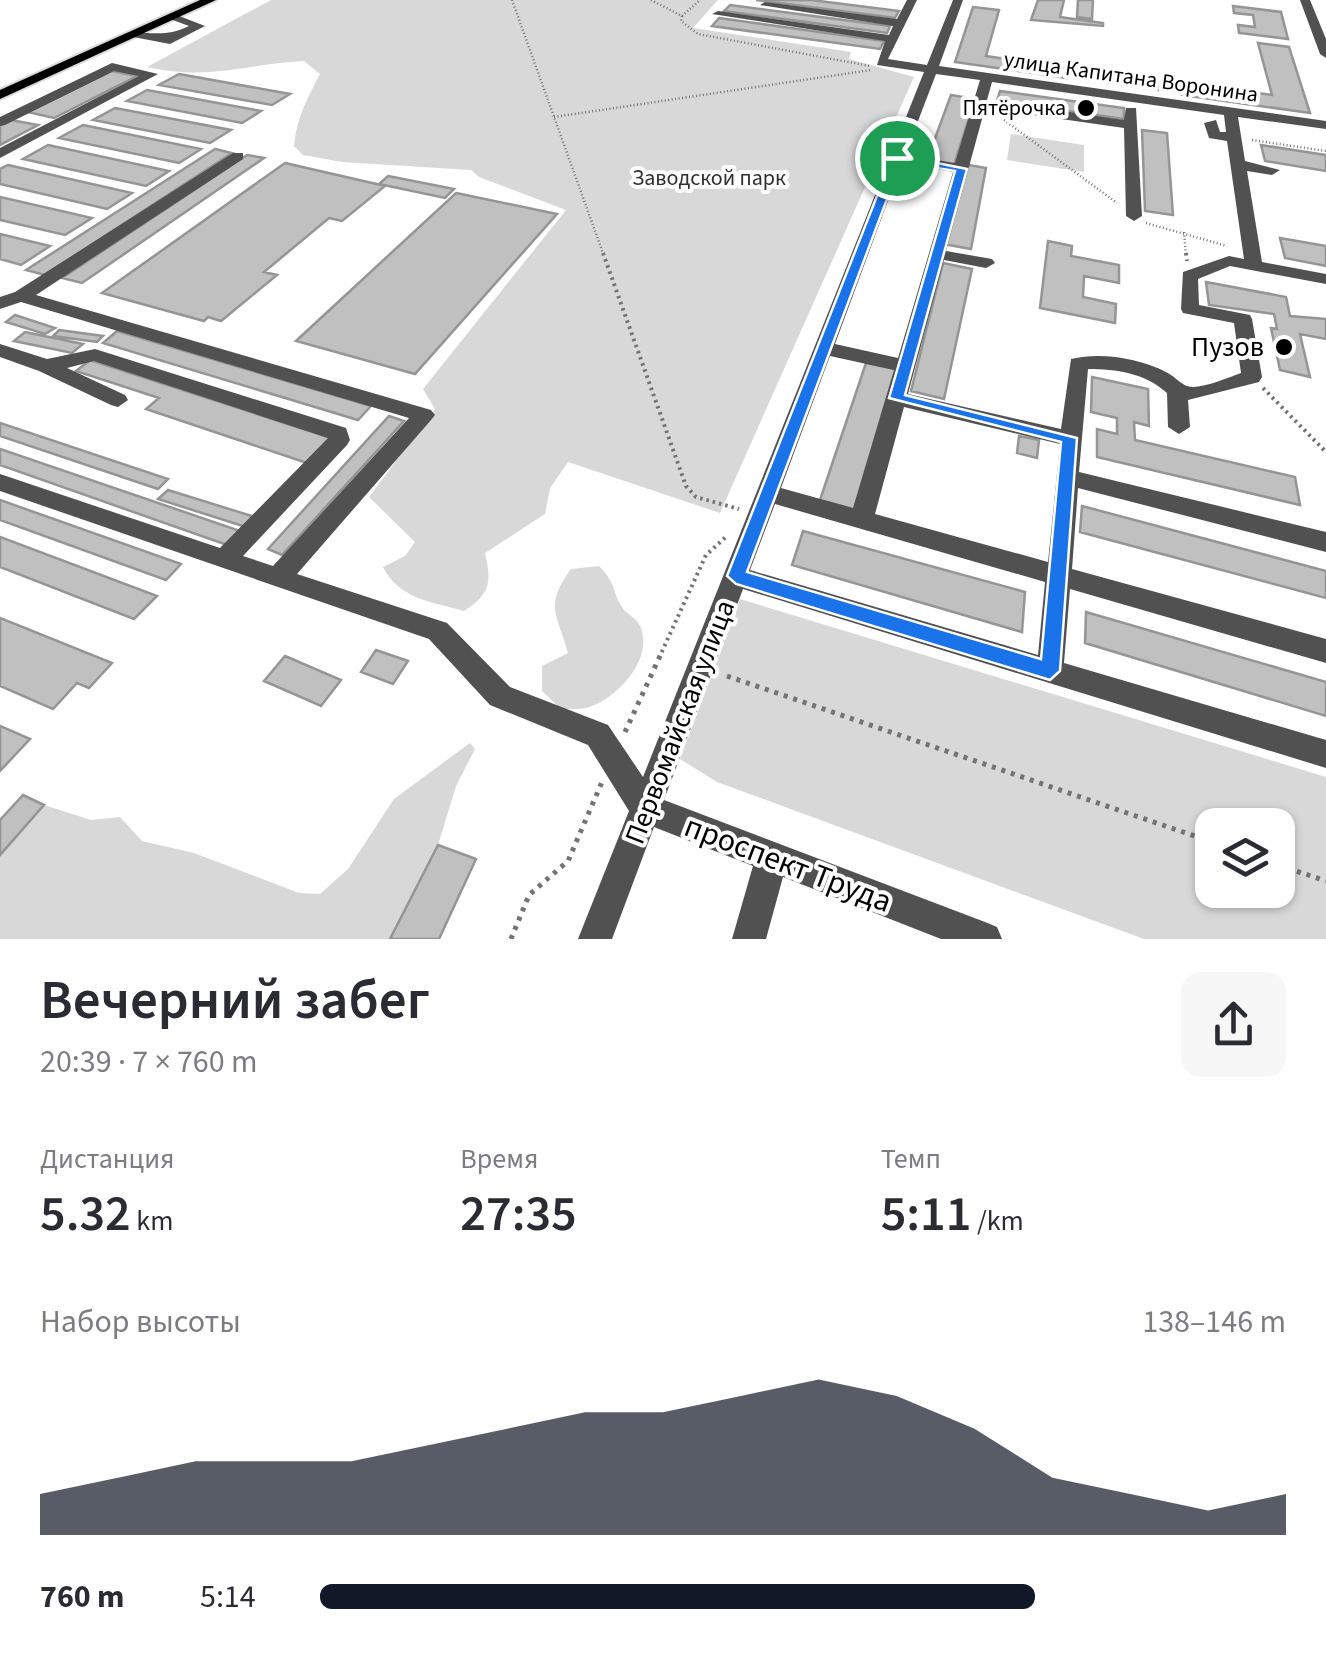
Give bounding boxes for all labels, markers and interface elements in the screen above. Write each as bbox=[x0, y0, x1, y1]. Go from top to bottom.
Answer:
street label: улица Капитана Воронина bbox=[1002, 43, 1260, 111]
place label: Пятёрочка bbox=[963, 92, 1066, 124]
marker: Пятёрочка bbox=[1075, 97, 1097, 119]
pin bbox=[855, 116, 940, 201]
icon: arrive bbox=[870, 131, 925, 186]
park label: Заводской парк bbox=[632, 162, 786, 194]
place label: Пузов bbox=[1191, 327, 1264, 367]
marker: Пузов bbox=[1273, 336, 1295, 358]
street label: Первомайская улица bbox=[615, 594, 745, 850]
street label: проспект Труда bbox=[678, 803, 898, 925]
map controls bbox=[1195, 808, 1295, 908]
button: layers bbox=[1195, 808, 1295, 908]
text: Вечерний забег bbox=[40, 962, 430, 1040]
button: share bbox=[1181, 972, 1286, 1077]
text: 20:39 · 7 × 760 m bbox=[40, 1039, 258, 1085]
text: Дистанция bbox=[40, 1139, 174, 1179]
text: Время bbox=[460, 1139, 538, 1179]
text: Темп bbox=[881, 1139, 941, 1179]
text: 5.32 bbox=[40, 1179, 131, 1250]
text: 27:35 bbox=[460, 1179, 577, 1250]
text: 5:11 bbox=[881, 1179, 971, 1250]
text: km bbox=[131, 1201, 173, 1241]
text: /km bbox=[971, 1201, 1024, 1241]
text: Набор высоты bbox=[40, 1299, 241, 1345]
text: 138–146 m bbox=[1142, 1299, 1286, 1345]
text: 760 m bbox=[40, 1574, 125, 1620]
text: 5:14 bbox=[200, 1574, 256, 1620]

